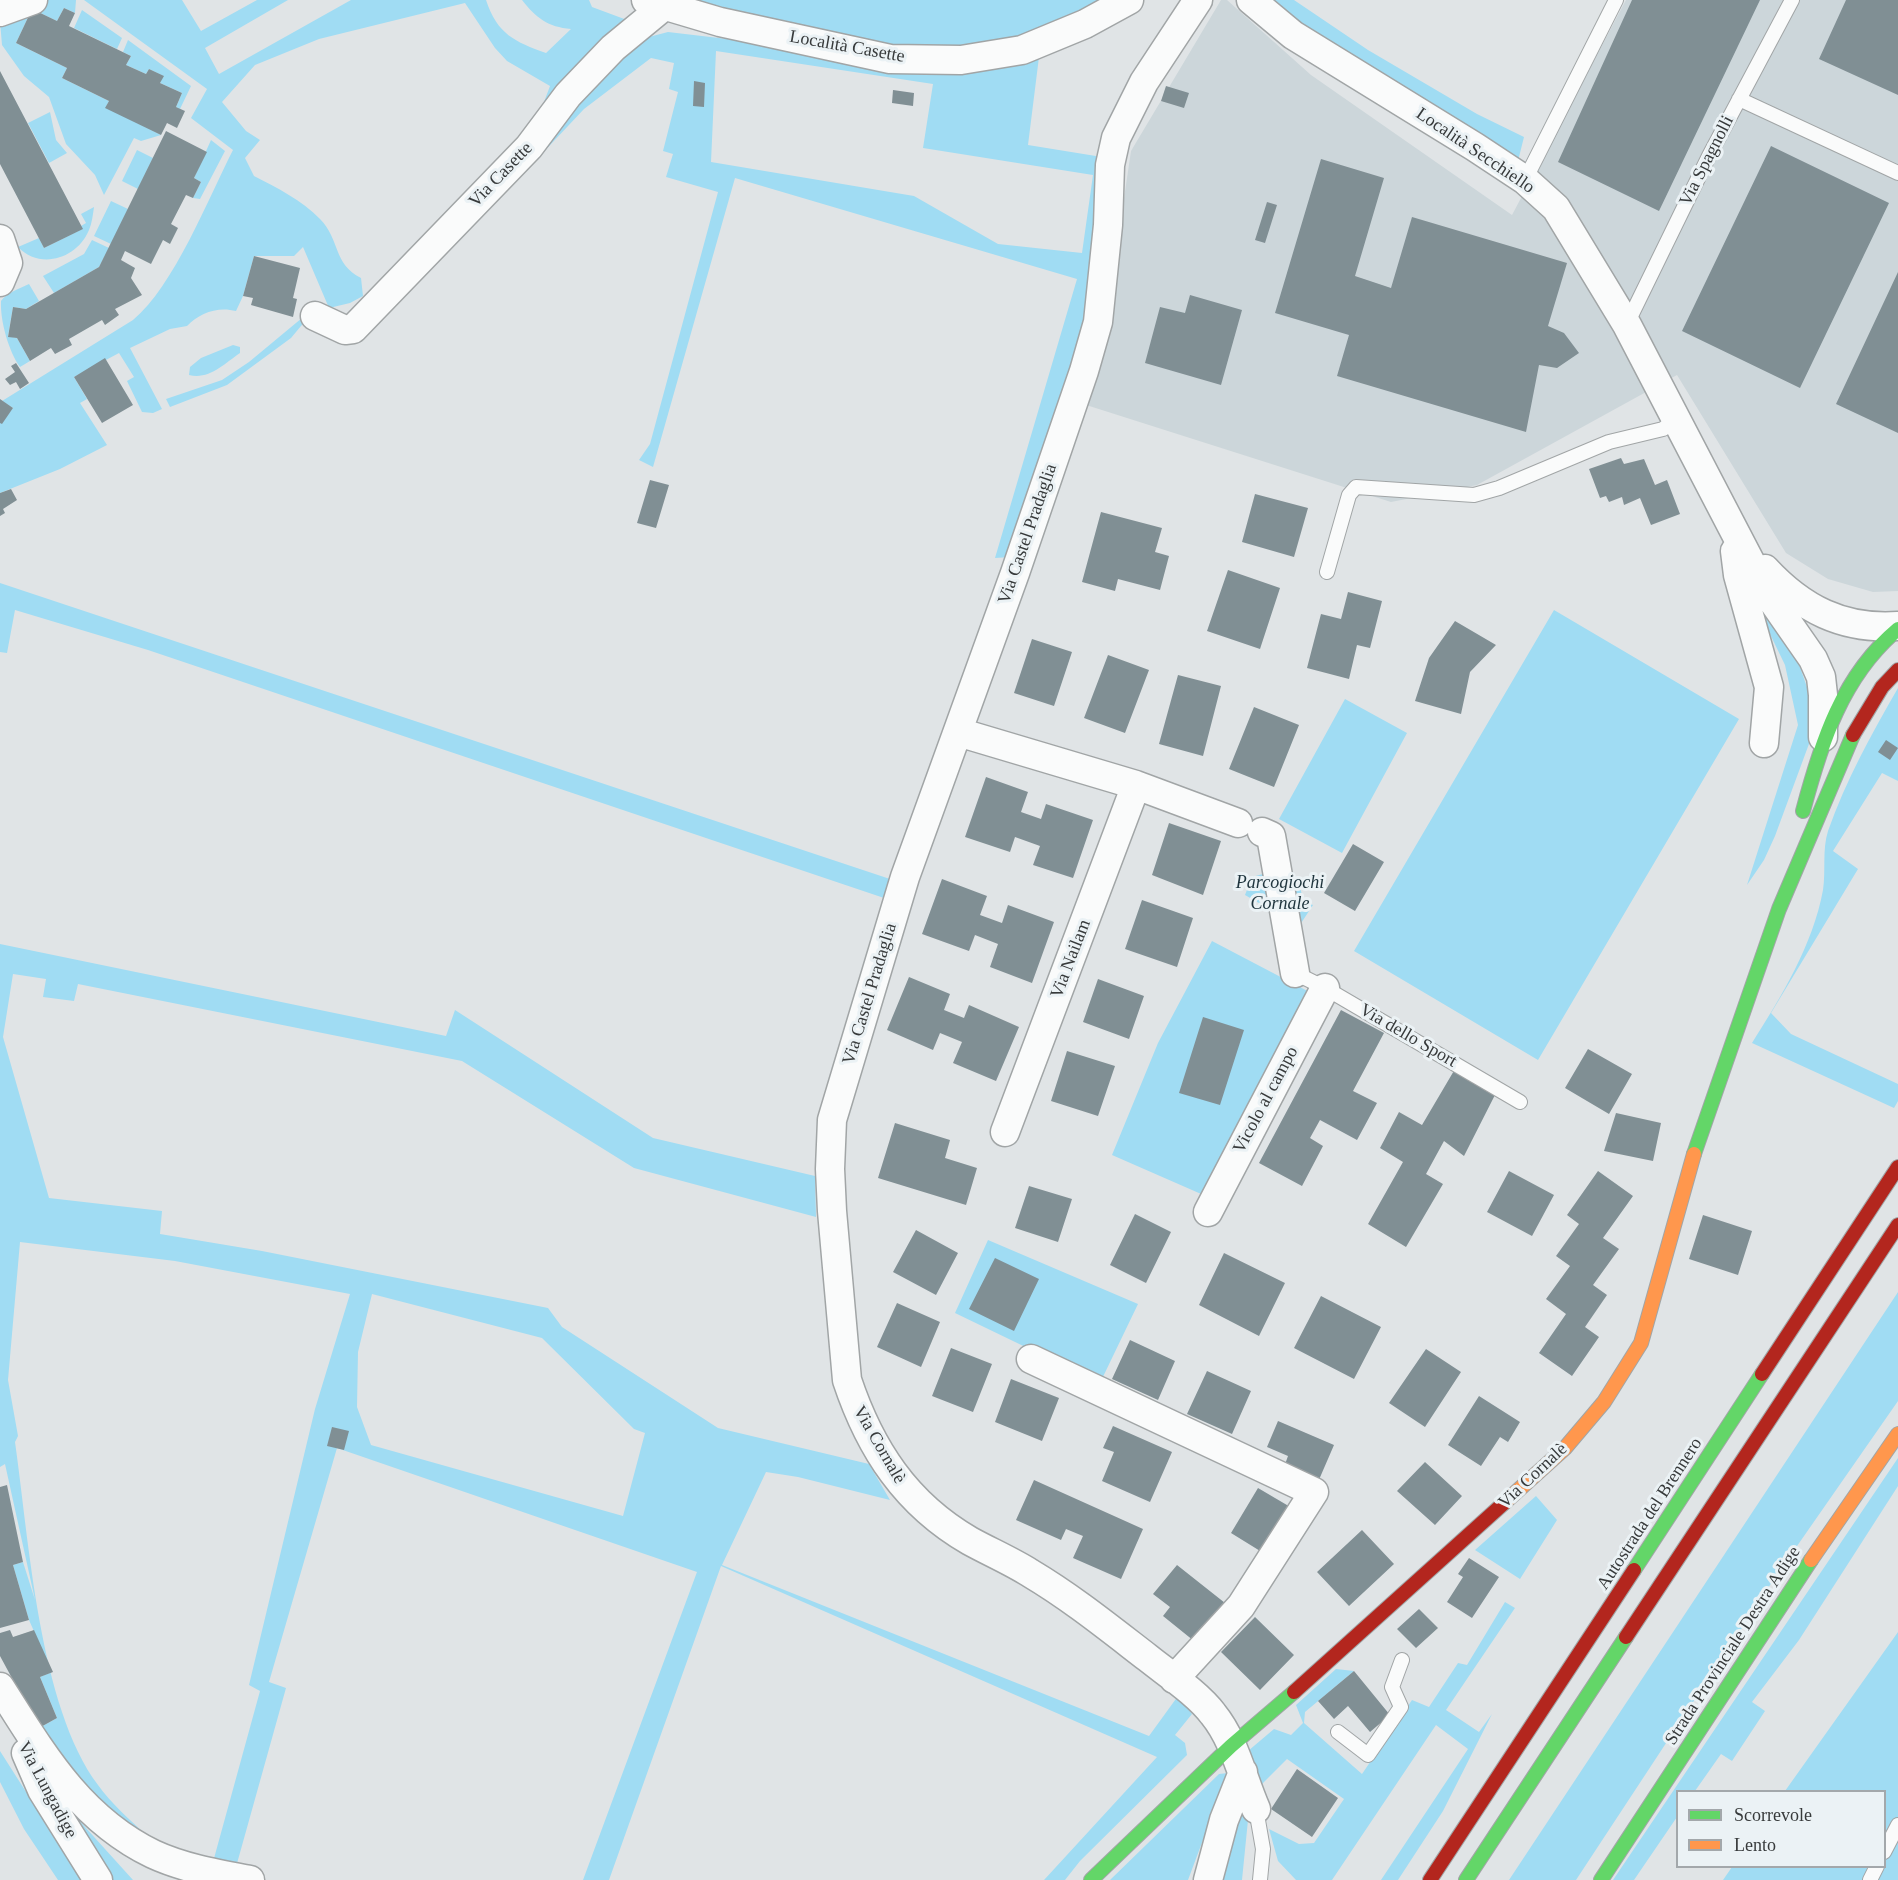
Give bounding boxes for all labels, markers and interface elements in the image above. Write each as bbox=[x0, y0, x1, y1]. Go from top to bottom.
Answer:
street label: Località Casette bbox=[788, 26, 906, 68]
street label: Località Secchiello bbox=[1412, 103, 1538, 199]
street label: Via Spagnolli bbox=[1675, 112, 1739, 210]
street label: Via Casette bbox=[465, 138, 537, 212]
street label: Via Castel Pradaglia bbox=[994, 461, 1062, 607]
park label: Parcogiochi Cornale bbox=[1236, 872, 1324, 914]
street label: Via Nailam bbox=[1046, 917, 1096, 1001]
street label: Via Castel Pradaglia bbox=[838, 921, 902, 1067]
street label: Via dello Sport bbox=[1355, 999, 1461, 1073]
street label: Vicolo al campo bbox=[1229, 1043, 1303, 1157]
street label: Via Cornalè bbox=[848, 1402, 910, 1488]
street label: Autostrada del Brennero bbox=[1593, 1434, 1707, 1594]
street label: Via Cornalè bbox=[1494, 1439, 1572, 1513]
street label: Strada Provinciale Destra Adige bbox=[1661, 1543, 1805, 1749]
street label: Via Lungadige bbox=[12, 1738, 82, 1842]
legend bbox=[1676, 1790, 1886, 1868]
text: Scorrevole bbox=[1734, 1805, 1812, 1825]
text: Lento bbox=[1734, 1835, 1776, 1855]

